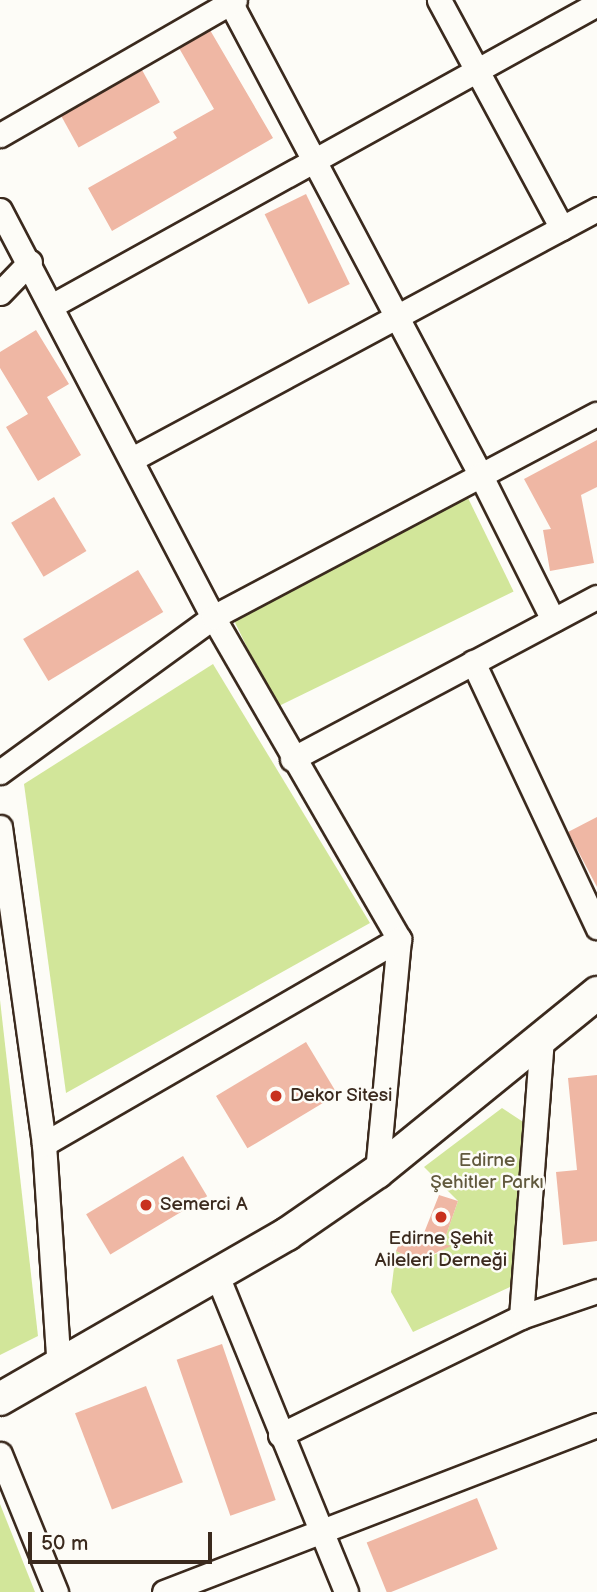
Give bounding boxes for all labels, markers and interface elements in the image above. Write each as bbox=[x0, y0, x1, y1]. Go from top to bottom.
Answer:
place label: Dekor Sitesi bbox=[290, 1085, 393, 1107]
marker: Dekor Sitesi bbox=[268, 1088, 284, 1104]
park label: Edirne Şehitler Parkı bbox=[430, 1150, 544, 1194]
place label: Semerci A bbox=[160, 1194, 248, 1216]
marker: Semerci A bbox=[138, 1197, 154, 1213]
marker: Edirne Şehit Aileleri Derneği bbox=[433, 1209, 449, 1225]
place label: Edirne Şehit Aileleri Derneği bbox=[375, 1228, 507, 1272]
scale bar bbox=[32, 1518, 215, 1562]
text: 50 m bbox=[41, 1531, 88, 1556]

